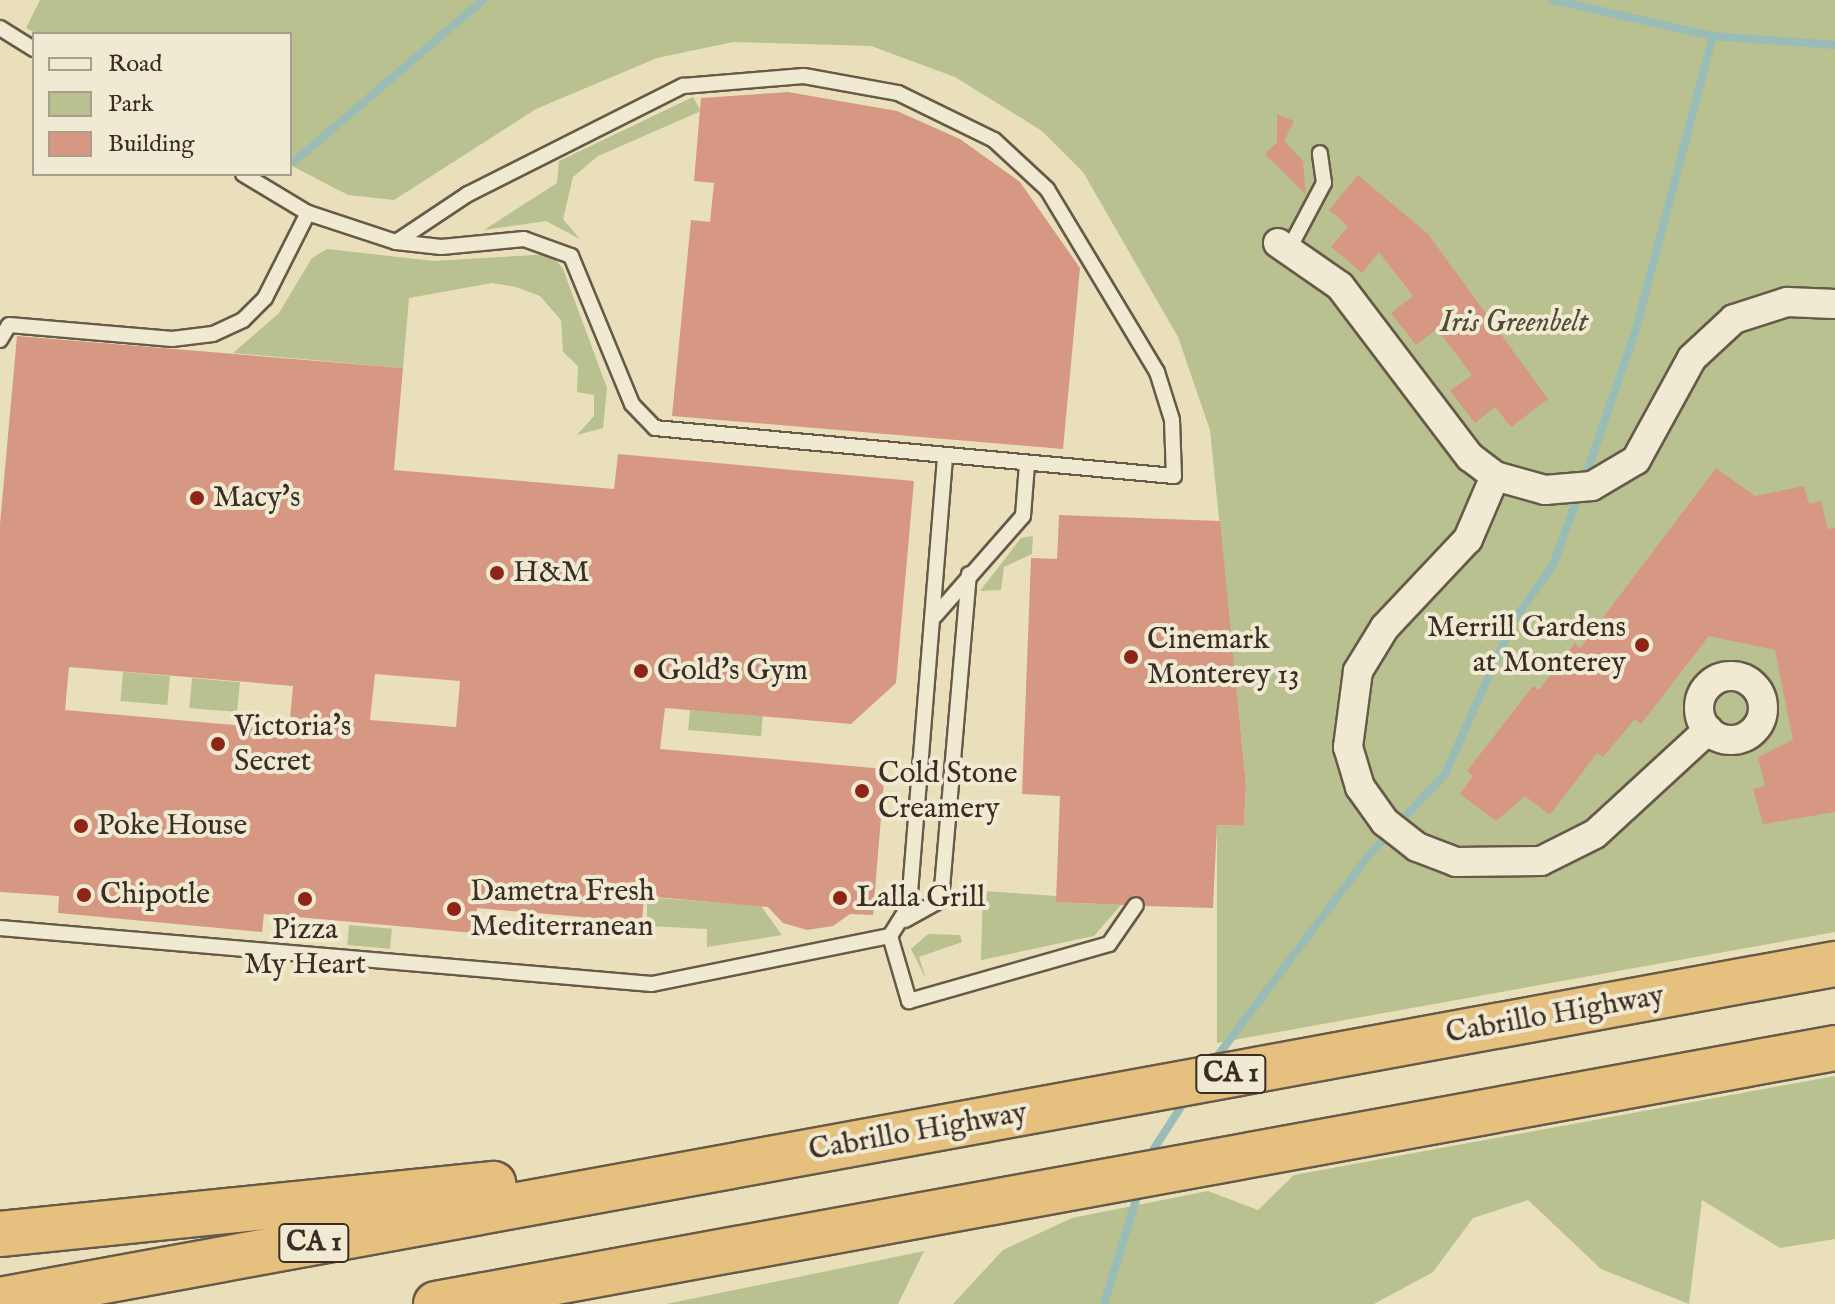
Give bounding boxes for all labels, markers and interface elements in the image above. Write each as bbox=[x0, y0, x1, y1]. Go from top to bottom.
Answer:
legend bbox=[32, 32, 292, 176]
text: Road bbox=[108, 49, 162, 80]
text: Park bbox=[108, 89, 154, 120]
text: Building bbox=[108, 129, 194, 160]
park label: Iris Greenbelt bbox=[1440, 305, 1588, 341]
place label: Macy's bbox=[213, 480, 300, 516]
marker: Macy's bbox=[188, 489, 206, 507]
place label: H&M bbox=[513, 555, 590, 591]
marker: H&M bbox=[488, 564, 506, 582]
place label: Merrill Gardens at Monterey bbox=[1427, 610, 1626, 680]
place label: Cinemark Monterey 13 bbox=[1147, 622, 1299, 692]
marker: Merrill Gardens at Monterey bbox=[1633, 636, 1651, 654]
marker: Cinemark Monterey 13 bbox=[1122, 648, 1140, 666]
place label: Gold's Gym bbox=[657, 653, 808, 689]
marker: Gold's Gym bbox=[632, 662, 650, 680]
place label: Victoria's Secret bbox=[234, 709, 351, 780]
marker: Victoria's Secret bbox=[209, 735, 227, 753]
place label: Cold Stone Creamery bbox=[878, 756, 1018, 826]
marker: Cold Stone Creamery bbox=[853, 782, 871, 800]
place label: Poke House bbox=[97, 808, 247, 844]
marker: Poke House bbox=[72, 817, 90, 835]
place label: Dametra Fresh Mediterranean bbox=[470, 874, 655, 944]
place label: Chipotle bbox=[100, 877, 210, 913]
place label: Lalla Grill bbox=[856, 880, 986, 916]
marker: Chipotle bbox=[75, 886, 93, 904]
marker: Lalla Grill bbox=[831, 889, 849, 907]
marker: Pizza My Heart bbox=[296, 890, 314, 908]
marker: Dametra Fresh Mediterranean bbox=[445, 900, 463, 918]
place label: Pizza My Heart bbox=[244, 912, 366, 982]
street label: Cabrillo Highway bbox=[1443, 978, 1667, 1052]
road number: CA 1 bbox=[1195, 1050, 1267, 1098]
street label: Cabrillo Highway bbox=[806, 1095, 1030, 1169]
road number: CA 1 bbox=[278, 1219, 350, 1267]

